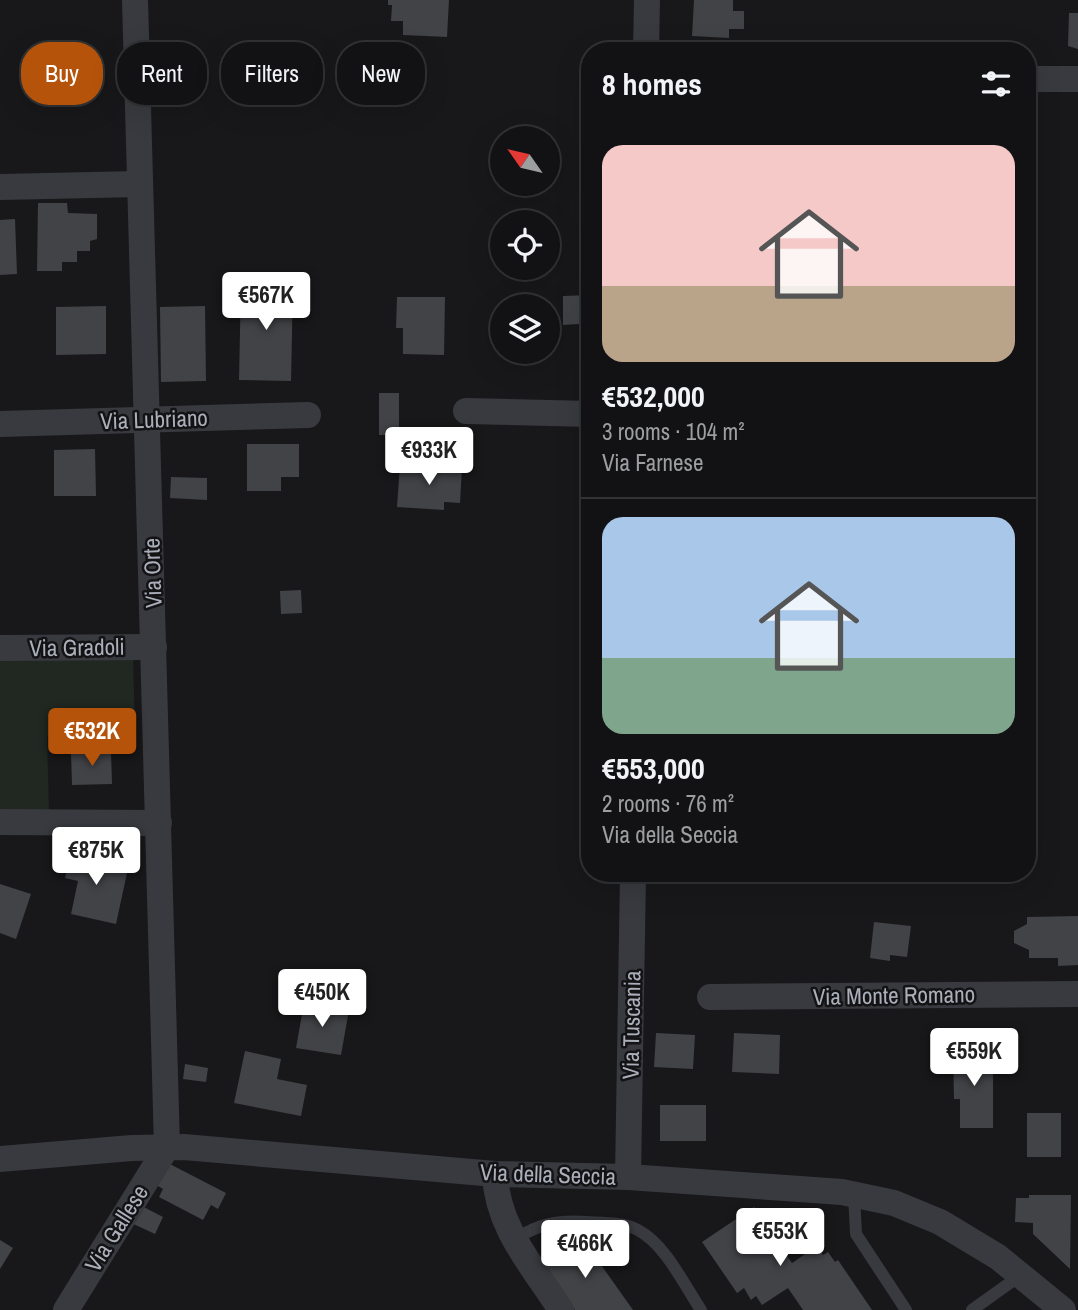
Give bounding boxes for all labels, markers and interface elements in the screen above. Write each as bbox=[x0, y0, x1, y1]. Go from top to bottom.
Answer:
chip: Buy bbox=[21, 42, 103, 105]
chip: Rent bbox=[117, 42, 207, 105]
chip: Filters bbox=[221, 42, 323, 105]
chip: New bbox=[337, 42, 425, 105]
text: 8 homes bbox=[602, 64, 702, 104]
icon: filters bbox=[977, 65, 1015, 103]
north arrow bbox=[490, 126, 560, 196]
map controls bbox=[490, 126, 560, 364]
icon: home bbox=[746, 191, 872, 317]
button: locate bbox=[490, 210, 560, 280]
pin: €567K bbox=[217, 272, 315, 332]
text: €567K bbox=[238, 279, 294, 310]
button: layers bbox=[490, 294, 560, 364]
text: €532,000 bbox=[602, 376, 705, 416]
street label: Via Lubriano bbox=[100, 402, 208, 436]
text: 3 rooms · 104 m² bbox=[602, 416, 745, 447]
pin: €933K bbox=[380, 428, 478, 487]
text: €933K bbox=[401, 434, 457, 465]
text: Via Farnese bbox=[602, 447, 704, 478]
street label: Via Orte bbox=[135, 538, 169, 608]
icon: home bbox=[746, 563, 872, 689]
street label: Via Gradoli bbox=[29, 631, 125, 663]
pin: €532K bbox=[43, 708, 141, 768]
text: €532K bbox=[64, 715, 120, 746]
text: €553,000 bbox=[602, 748, 705, 788]
text: 2 rooms · 76 m² bbox=[602, 788, 734, 819]
text: Via della Seccia bbox=[602, 819, 738, 850]
pin: €875K bbox=[47, 828, 145, 887]
text: €875K bbox=[68, 834, 124, 865]
pin: €450K bbox=[273, 970, 371, 1029]
street label: Via Tuscania bbox=[615, 970, 647, 1080]
text: €450K bbox=[294, 976, 350, 1007]
street label: Via Monte Romano bbox=[813, 978, 975, 1012]
pin: €559K bbox=[925, 1028, 1023, 1088]
text: €559K bbox=[946, 1035, 1002, 1066]
street label: Via della Seccia bbox=[480, 1156, 617, 1192]
street label: Via Gallese bbox=[77, 1179, 155, 1277]
pin: €553K bbox=[731, 1208, 829, 1268]
text: €553K bbox=[752, 1215, 808, 1246]
pin: €466K bbox=[536, 1220, 634, 1280]
text: €466K bbox=[557, 1227, 613, 1258]

